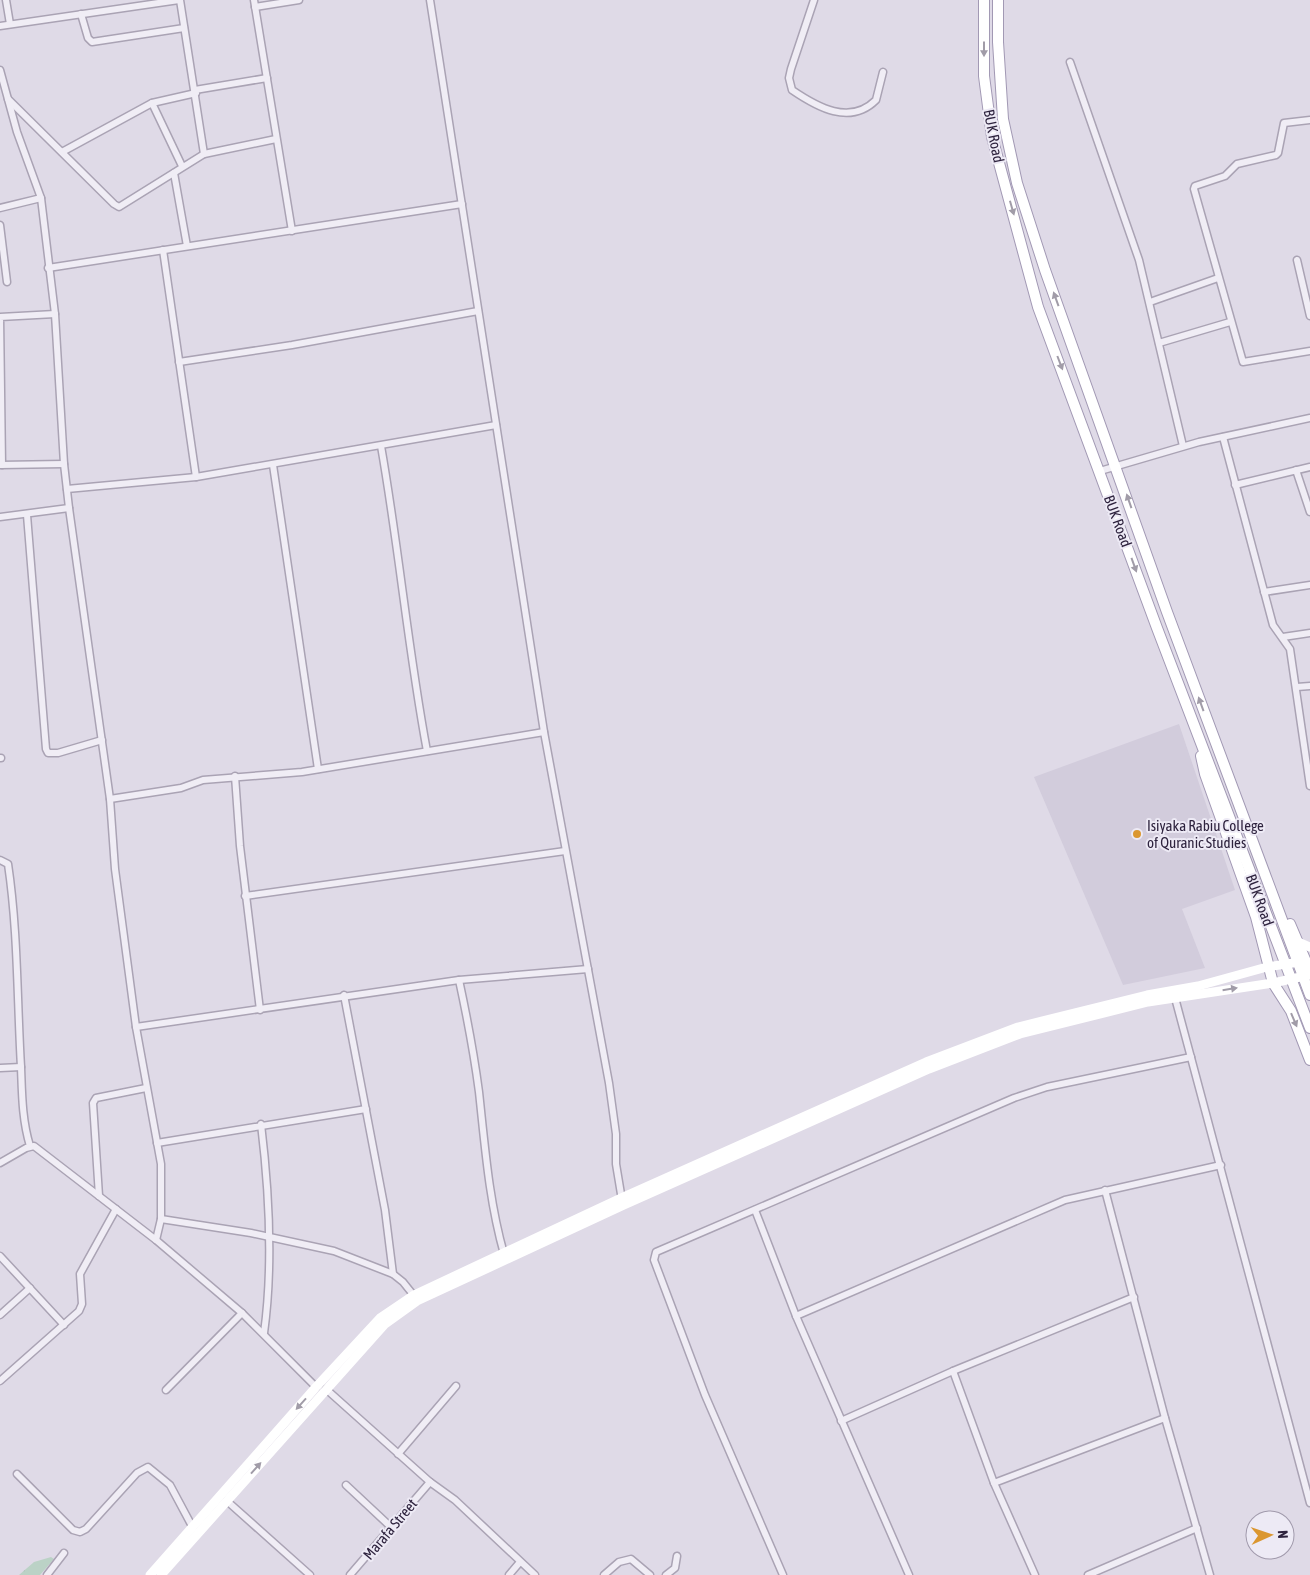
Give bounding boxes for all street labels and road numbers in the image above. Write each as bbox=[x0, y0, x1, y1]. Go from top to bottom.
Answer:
street label: BUK Road bbox=[981, 108, 1007, 164]
street label: BUK Road bbox=[1101, 493, 1135, 549]
street label: BUK Road bbox=[1243, 872, 1277, 928]
street label: Marafa Street bbox=[360, 1495, 420, 1563]

